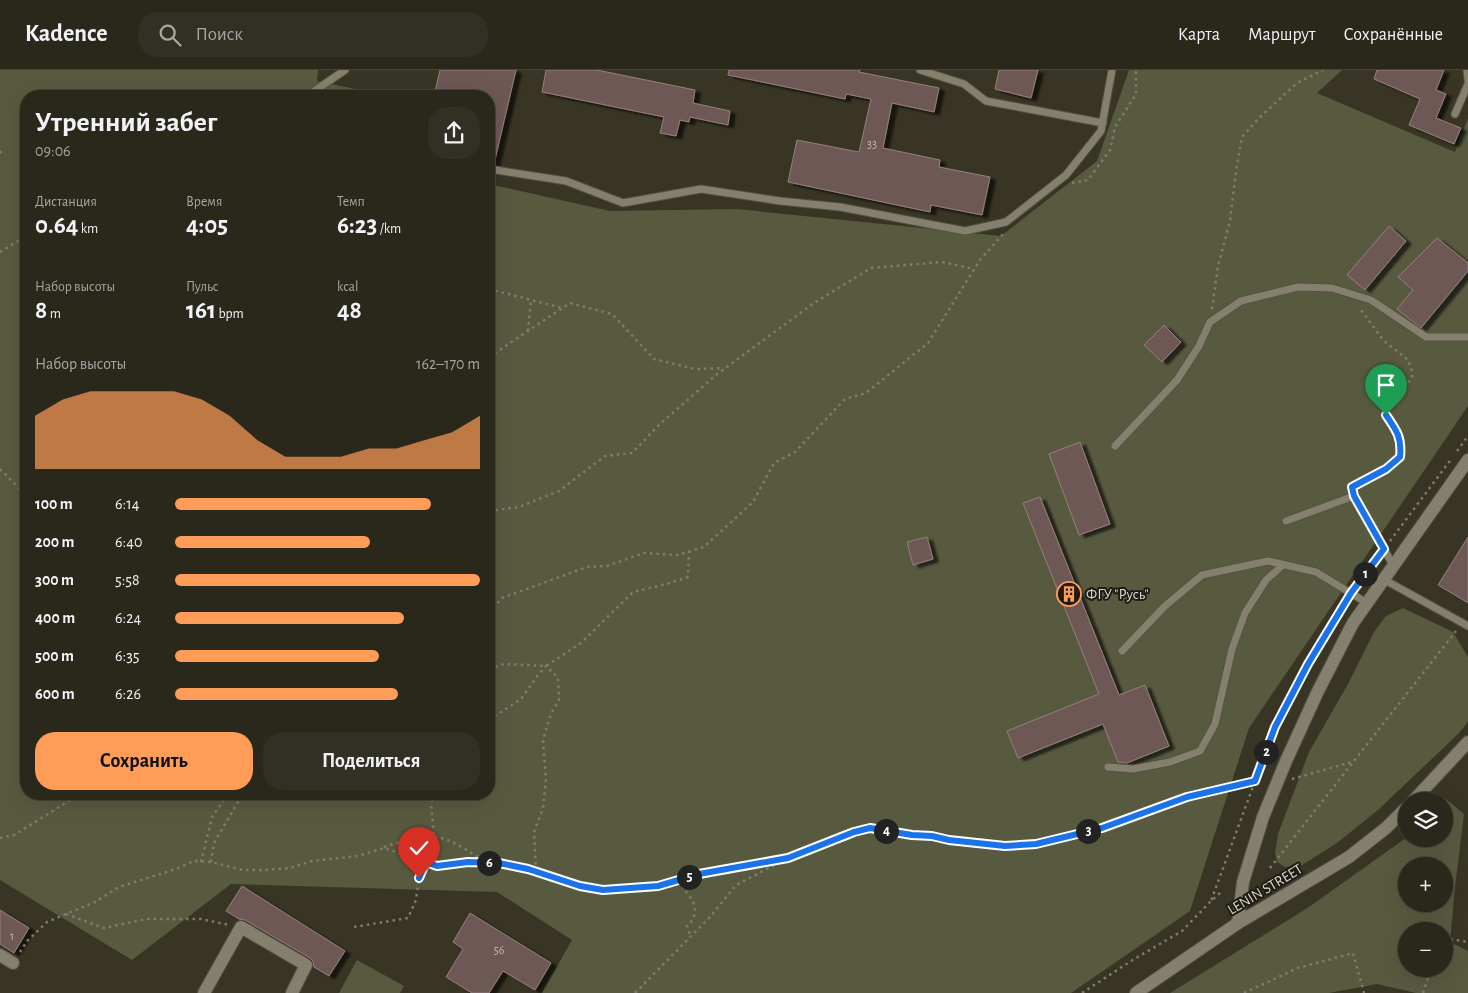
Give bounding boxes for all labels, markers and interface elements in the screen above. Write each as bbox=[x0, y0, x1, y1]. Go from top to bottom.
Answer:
search box bbox=[138, 12, 488, 57]
icon: search bbox=[156, 21, 184, 49]
text: Kadence bbox=[25, 22, 108, 46]
text: Поиск bbox=[196, 25, 243, 44]
text: Карта bbox=[1178, 26, 1220, 44]
text: Маршрут bbox=[1248, 26, 1316, 44]
text: Сохранённые bbox=[1344, 26, 1443, 44]
button: share bbox=[428, 107, 480, 159]
text: Утренний забег bbox=[35, 109, 217, 137]
house number: 33 bbox=[867, 138, 877, 150]
text: 09:06 bbox=[35, 143, 71, 159]
text: Дистанция bbox=[35, 195, 97, 209]
text: Время bbox=[186, 195, 222, 209]
text: Темп bbox=[337, 195, 365, 209]
text: 0.64 bbox=[35, 213, 78, 238]
text: 4:05 bbox=[186, 213, 228, 238]
text: 6:23 bbox=[337, 213, 377, 238]
text: km bbox=[78, 222, 98, 236]
text: /km bbox=[377, 222, 401, 236]
text: Набор высоты bbox=[35, 280, 115, 294]
text: Пульс bbox=[186, 280, 219, 294]
text: kcal bbox=[337, 280, 358, 294]
text: 8 bbox=[35, 298, 47, 323]
text: 161 bbox=[186, 298, 216, 323]
text: 48 bbox=[337, 298, 362, 323]
text: m bbox=[47, 307, 61, 321]
text: bpm bbox=[216, 307, 244, 321]
text: Набор высоты bbox=[35, 356, 126, 372]
text: 162–170 m bbox=[416, 356, 480, 372]
pin bbox=[1365, 364, 1407, 415]
icon: arrive bbox=[1372, 371, 1400, 399]
text: 100 m bbox=[35, 496, 73, 512]
text: 6:14 bbox=[115, 496, 139, 512]
text: 200 m bbox=[35, 534, 75, 550]
text: 6:40 bbox=[115, 534, 142, 550]
pin: 1 bbox=[1352, 562, 1378, 586]
text: 1 bbox=[1363, 567, 1368, 581]
text: 300 m bbox=[35, 572, 74, 588]
text: 5:58 bbox=[115, 572, 140, 588]
building icon: ФГУ "Русь" bbox=[1056, 581, 1082, 607]
place label: ФГУ "Русь" bbox=[1086, 587, 1149, 602]
text: 400 m bbox=[35, 610, 75, 626]
text: 6:24 bbox=[115, 610, 141, 626]
text: 500 m bbox=[35, 648, 74, 664]
text: 6:35 bbox=[115, 648, 139, 664]
text: 600 m bbox=[35, 686, 75, 702]
text: 6:26 bbox=[115, 686, 141, 702]
button: Сохранить bbox=[35, 732, 253, 790]
button: Поделиться bbox=[263, 732, 480, 790]
pin: 2 bbox=[1254, 740, 1278, 764]
text: 2 bbox=[1263, 745, 1270, 759]
map controls bbox=[1398, 792, 1453, 977]
button: layers bbox=[1398, 792, 1453, 847]
pin: 4 bbox=[874, 818, 898, 844]
pin: 3 bbox=[1076, 818, 1100, 844]
text: 4 bbox=[883, 824, 890, 838]
text: 3 bbox=[1085, 824, 1092, 838]
pin bbox=[398, 827, 440, 878]
icon: check bbox=[405, 834, 433, 862]
pin: 6 bbox=[476, 850, 502, 876]
text: 6 bbox=[486, 856, 493, 870]
button: + bbox=[1398, 857, 1453, 912]
street label: LENIN STREET bbox=[1225, 861, 1306, 918]
pin: 5 bbox=[676, 864, 702, 890]
text: 5 bbox=[686, 870, 693, 884]
button: − bbox=[1398, 922, 1453, 977]
house number: 1 bbox=[10, 930, 14, 942]
house number: 56 bbox=[494, 944, 505, 956]

